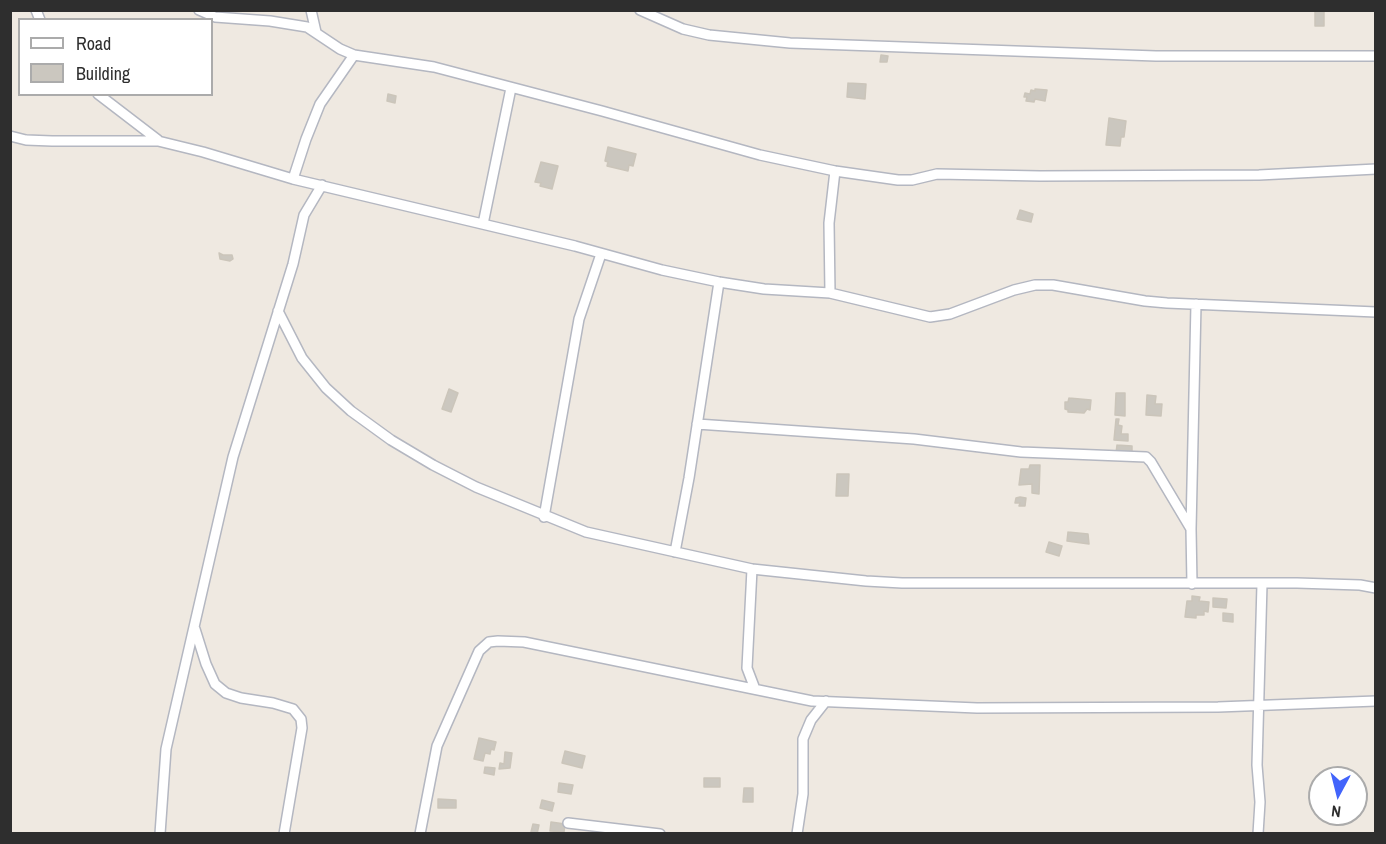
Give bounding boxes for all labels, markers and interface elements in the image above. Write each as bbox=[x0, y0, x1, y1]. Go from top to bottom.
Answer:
legend bbox=[18, 18, 213, 96]
text: Road bbox=[76, 31, 111, 56]
text: Building bbox=[76, 61, 130, 86]
north arrow bbox=[1308, 766, 1368, 826]
text: N bbox=[1330, 800, 1342, 823]

